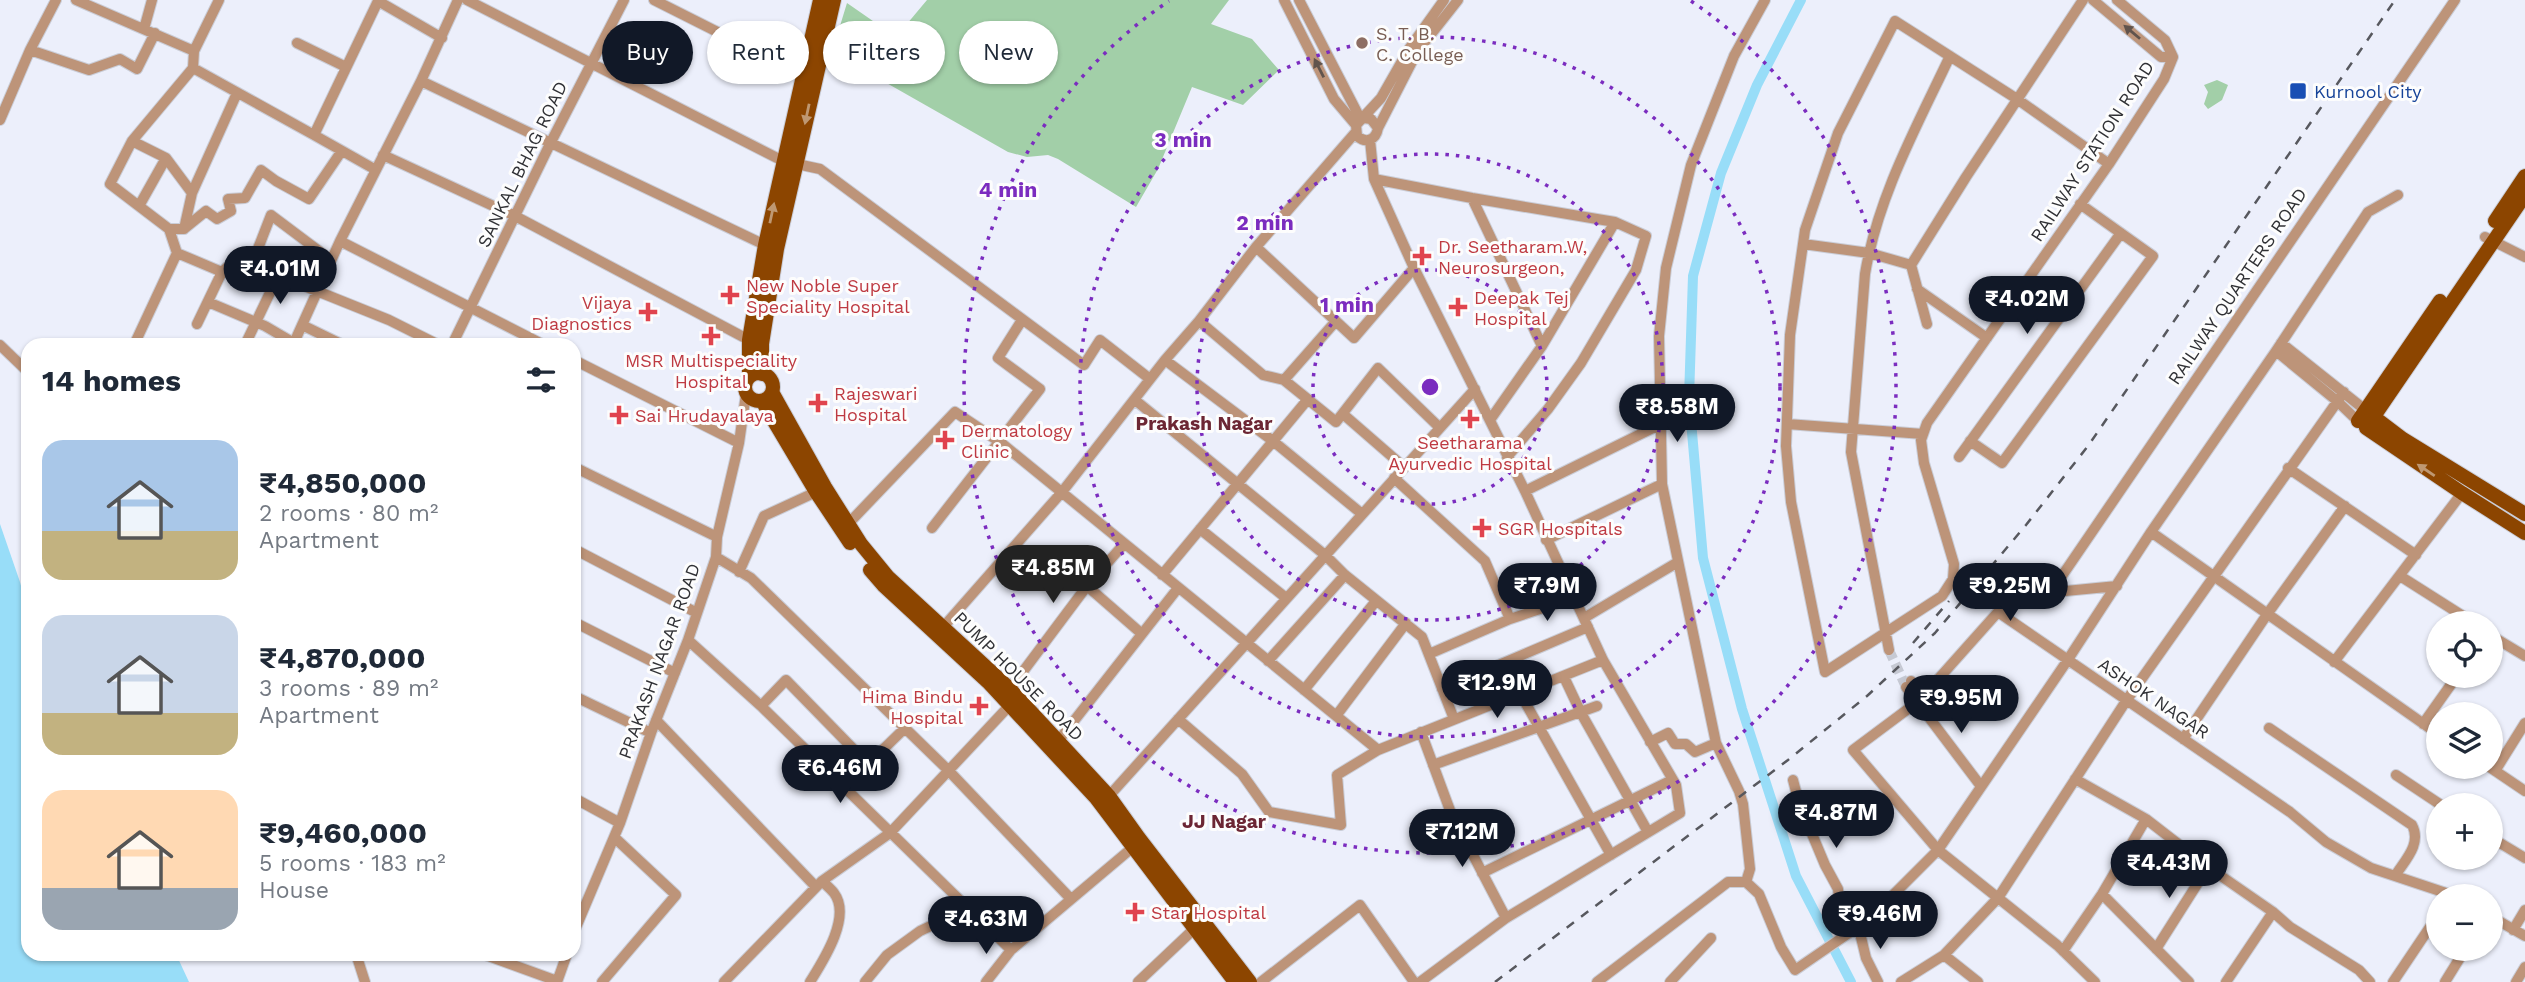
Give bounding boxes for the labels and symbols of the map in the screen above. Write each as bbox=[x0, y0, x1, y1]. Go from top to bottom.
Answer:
place label: S. T. B. C. College bbox=[1376, 23, 1464, 65]
one-way arrow bbox=[2123, 25, 2140, 40]
marker: S. T. B. C. College bbox=[1354, 35, 1370, 51]
street label: RAILWAY STATION ROAD bbox=[2026, 57, 2158, 245]
one-way arrow bbox=[1313, 58, 1324, 78]
street label: SANKAL BHAG ROAD bbox=[473, 78, 571, 250]
marker: Kurnool City bbox=[2288, 81, 2308, 101]
place label: Kurnool City bbox=[2314, 81, 2422, 102]
one-way arrow bbox=[802, 103, 813, 125]
text: 3 min bbox=[1154, 127, 1212, 152]
text: 4 min bbox=[979, 177, 1037, 202]
street label: RAILWAY QUARTERS ROAD bbox=[2163, 184, 2311, 388]
one-way arrow bbox=[766, 201, 777, 223]
text: 2 min bbox=[1236, 210, 1294, 235]
place label: Dr. Seetharam.W, Neurosurgeon, bbox=[1438, 236, 1587, 278]
pin: ₹4.01M bbox=[223, 246, 337, 306]
marker: Dr. Seetharam.W, Neurosurgeon, bbox=[1412, 246, 1432, 266]
place label: New Noble Super Speciality Hospital bbox=[746, 275, 910, 317]
pin: ₹4.02M bbox=[1970, 276, 2084, 336]
marker: New Noble Super Speciality Hospital bbox=[720, 285, 740, 305]
place label: Deepak Tej Hospital bbox=[1474, 287, 1569, 329]
place label: Vijaya Diagnostics bbox=[531, 292, 632, 334]
text: 1 min bbox=[1320, 292, 1374, 317]
marker: Deepak Tej Hospital bbox=[1448, 297, 1468, 317]
marker: Vijaya Diagnostics bbox=[638, 302, 658, 322]
marker: MSR Multispeciality Hospital bbox=[701, 326, 721, 346]
place label: MSR Multispeciality Hospital bbox=[625, 350, 798, 392]
centre of rings bbox=[1418, 375, 1442, 399]
place label: Rajeswari Hospital bbox=[834, 383, 917, 425]
pin: ₹8.58M bbox=[1620, 384, 1734, 444]
marker: Rajeswari Hospital bbox=[808, 393, 828, 413]
marker: Sai Hrudayalaya bbox=[609, 405, 629, 425]
place label: Sai Hrudayalaya bbox=[635, 405, 774, 426]
marker: Seetharama Ayurvedic Hospital bbox=[1460, 409, 1480, 429]
district label: Prakash Nagar bbox=[1136, 412, 1273, 435]
place label: Dermatology Clinic bbox=[961, 420, 1073, 462]
marker: Dermatology Clinic bbox=[935, 430, 955, 450]
place label: Seetharama Ayurvedic Hospital bbox=[1388, 432, 1552, 474]
one-way arrow bbox=[2416, 463, 2436, 476]
marker: SGR Hospitals bbox=[1472, 518, 1492, 538]
place label: SGR Hospitals bbox=[1498, 518, 1623, 539]
pin: ₹4.85M bbox=[996, 546, 1110, 605]
street label: PRAKASH NAGAR ROAD bbox=[614, 560, 704, 762]
pin: ₹7.9M bbox=[1498, 564, 1596, 623]
pin: ₹9.25M bbox=[1953, 564, 2067, 623]
street label: PUMP HOUSE ROAD bbox=[950, 607, 1088, 745]
street label: ASHOK NAGAR bbox=[2095, 653, 2213, 743]
pin: ₹12.9M bbox=[1440, 660, 1554, 720]
pin: ₹9.95M bbox=[1904, 676, 2018, 735]
place label: Hima Bindu Hospital bbox=[862, 686, 963, 728]
marker: Hima Bindu Hospital bbox=[969, 696, 989, 716]
pin: ₹6.46M bbox=[783, 746, 897, 805]
pin: ₹4.87M bbox=[1779, 790, 1893, 850]
district label: JJ Nagar bbox=[1182, 810, 1267, 833]
pin: ₹7.12M bbox=[1405, 810, 1519, 869]
pin: ₹4.43M bbox=[2112, 841, 2226, 900]
pin: ₹9.46M bbox=[1823, 892, 1937, 951]
pin: ₹4.63M bbox=[929, 897, 1043, 956]
marker: Star Hospital bbox=[1125, 902, 1145, 922]
place label: Star Hospital bbox=[1151, 902, 1266, 923]

